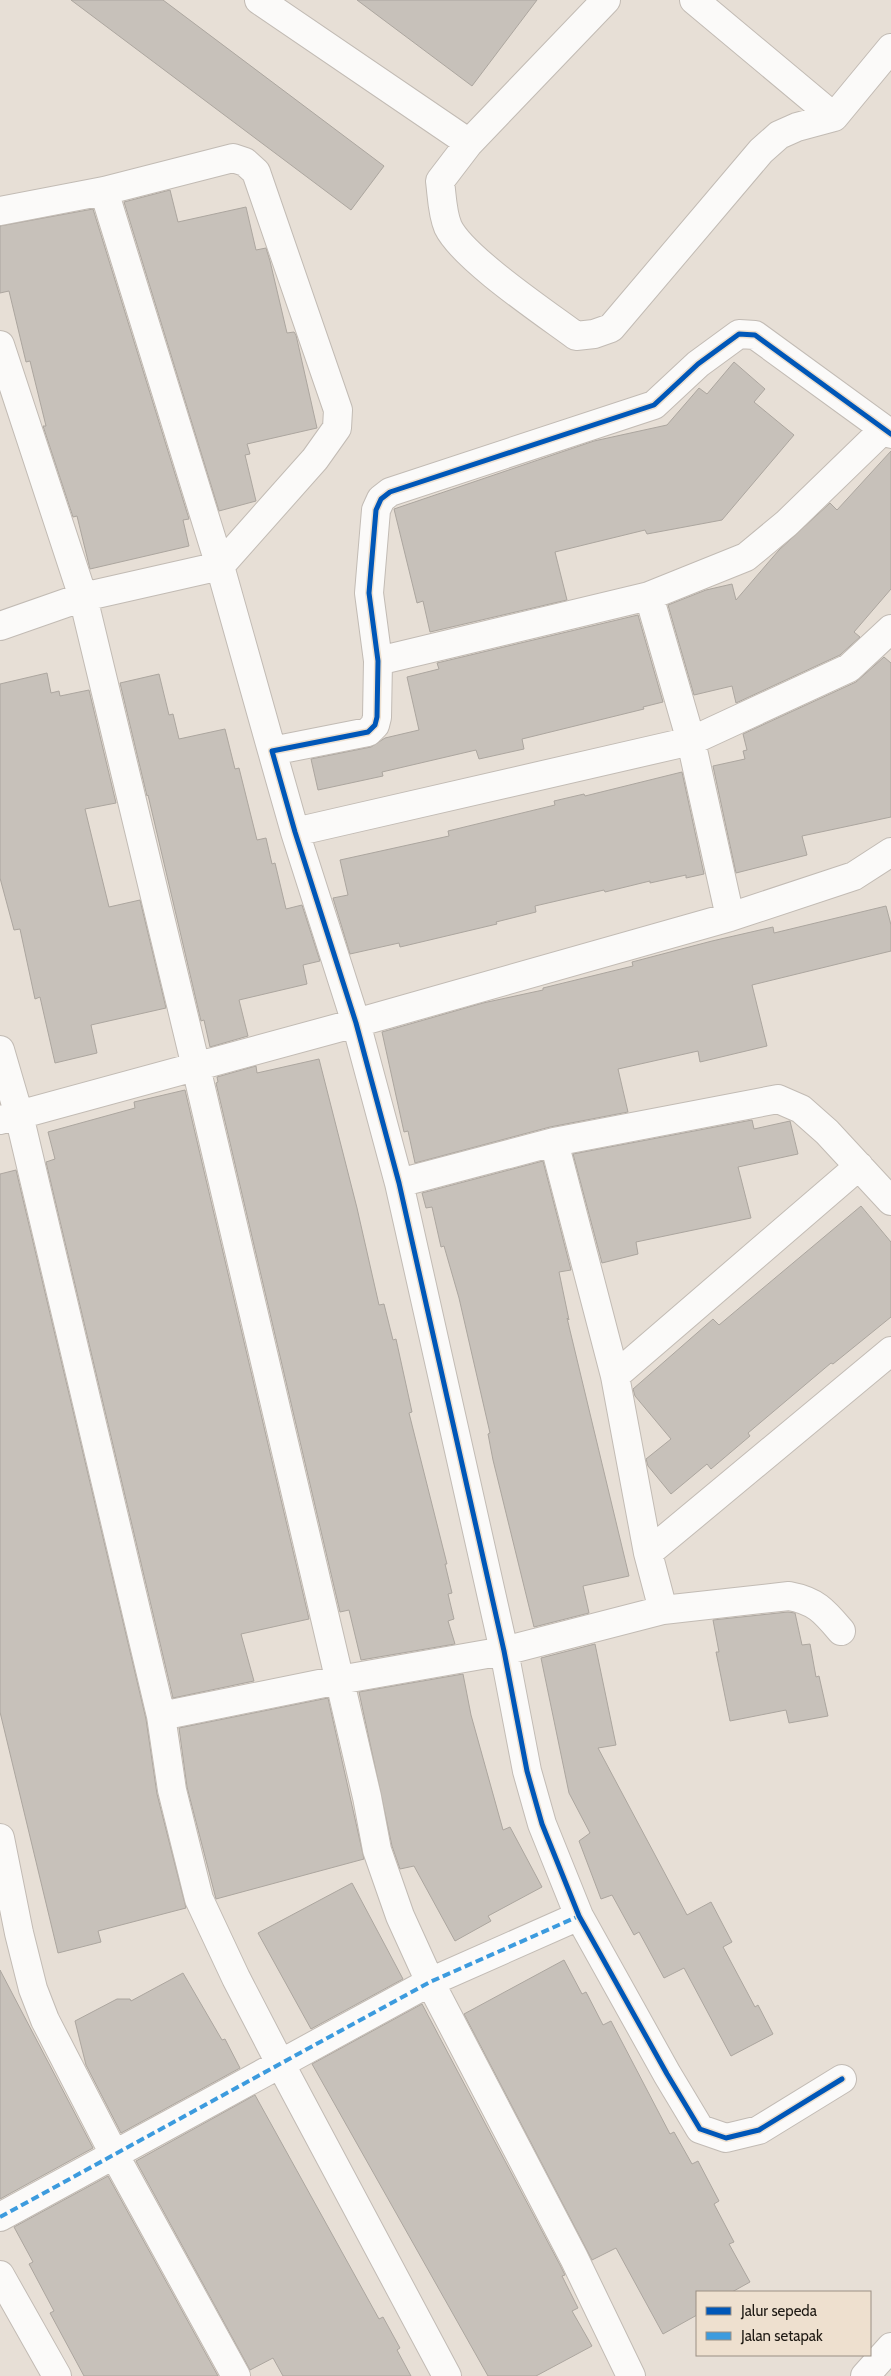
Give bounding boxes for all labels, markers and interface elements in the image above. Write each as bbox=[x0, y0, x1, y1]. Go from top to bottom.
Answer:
legend bbox=[696, 2291, 871, 2356]
text: Jalur sepeda bbox=[740, 2302, 818, 2320]
text: Jalan setapak bbox=[740, 2327, 823, 2345]

